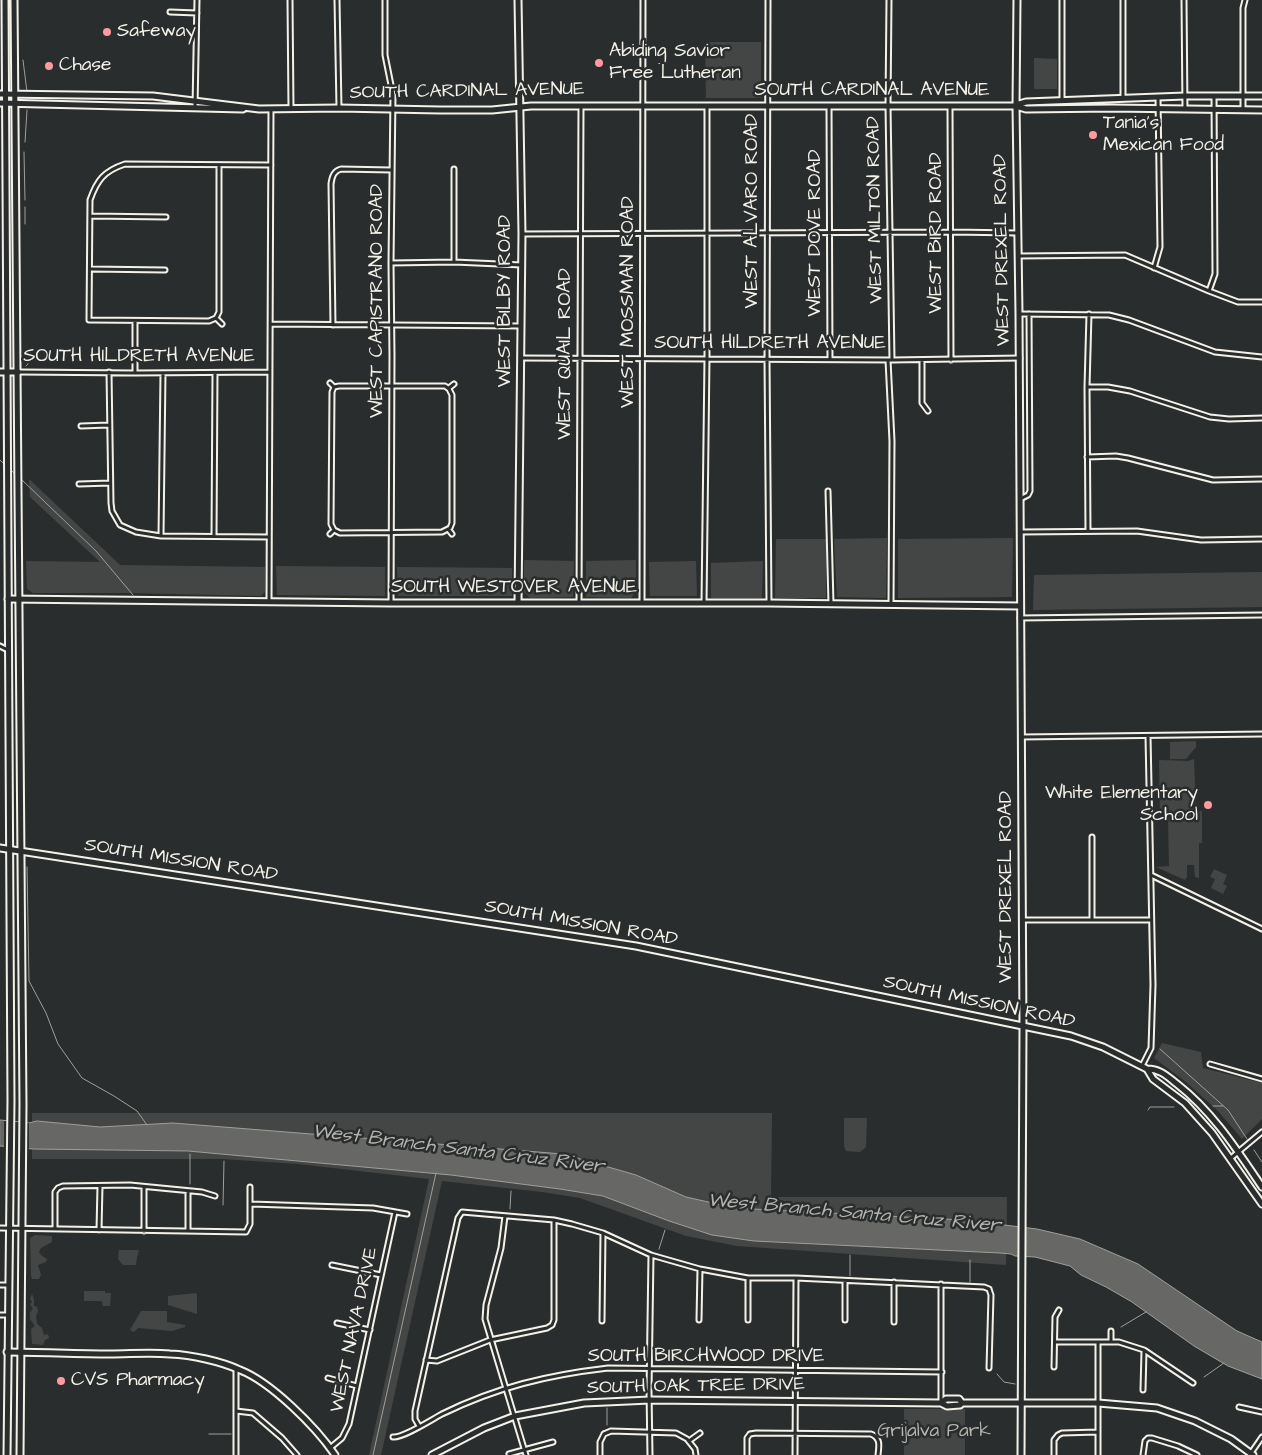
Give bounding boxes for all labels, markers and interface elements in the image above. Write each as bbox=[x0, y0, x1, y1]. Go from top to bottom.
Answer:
place label: Safeway bbox=[117, 21, 196, 43]
marker: Safeway bbox=[101, 26, 113, 38]
place label: Abiding Savior Free Lutheran bbox=[609, 41, 741, 85]
place label: Chase bbox=[59, 55, 111, 77]
marker: Abiding Savior Free Lutheran bbox=[593, 57, 605, 69]
marker: Chase bbox=[43, 60, 55, 72]
street label: SOUTH CARDINAL AVENUE bbox=[349, 79, 585, 105]
street label: SOUTH CARDINAL AVENUE bbox=[755, 80, 989, 102]
place label: Tania's Mexican Food bbox=[1103, 113, 1224, 157]
street label: WEST ALVARO ROAD bbox=[742, 114, 764, 308]
street label: WEST MILTON ROAD bbox=[863, 116, 889, 304]
marker: Tania's Mexican Food bbox=[1087, 129, 1099, 141]
street label: WEST DOVE ROAD bbox=[805, 149, 827, 317]
street label: WEST BIRD ROAD bbox=[926, 152, 948, 314]
street label: WEST DREXEL ROAD bbox=[990, 154, 1016, 346]
street label: WEST CAPISTRANO ROAD bbox=[367, 184, 389, 418]
street label: WEST MOSSMAN ROAD bbox=[618, 196, 640, 408]
street label: WEST BILBY ROAD bbox=[495, 215, 517, 387]
street label: WEST QUAIL ROAD bbox=[555, 268, 577, 440]
street label: SOUTH HILDRETH AVENUE bbox=[654, 333, 886, 355]
street label: SOUTH HILDRETH AVENUE bbox=[23, 346, 255, 368]
street label: SOUTH WESTOVER AVENUE bbox=[391, 577, 637, 599]
place label: White Elementary School bbox=[1045, 783, 1198, 827]
street label: WEST DREXEL ROAD bbox=[996, 791, 1018, 983]
marker: White Elementary School bbox=[1202, 799, 1214, 811]
street label: SOUTH MISSION ROAD bbox=[83, 834, 279, 888]
street label: SOUTH MISSION ROAD bbox=[483, 896, 679, 952]
street label: SOUTH MISSION ROAD bbox=[881, 972, 1077, 1034]
water label: West Branch Santa Cruz River bbox=[311, 1120, 605, 1180]
water label: West Branch Santa Cruz River bbox=[707, 1189, 1001, 1239]
street label: WEST NAVA DRIVE bbox=[326, 1245, 384, 1415]
street label: SOUTH BIRCHWOOD DRIVE bbox=[588, 1346, 824, 1368]
place label: CVS Pharmacy bbox=[71, 1370, 205, 1392]
street label: SOUTH OAK TREE DRIVE bbox=[587, 1374, 805, 1400]
marker: CVS Pharmacy bbox=[55, 1375, 67, 1387]
park label: Grijalva Park bbox=[877, 1421, 991, 1443]

